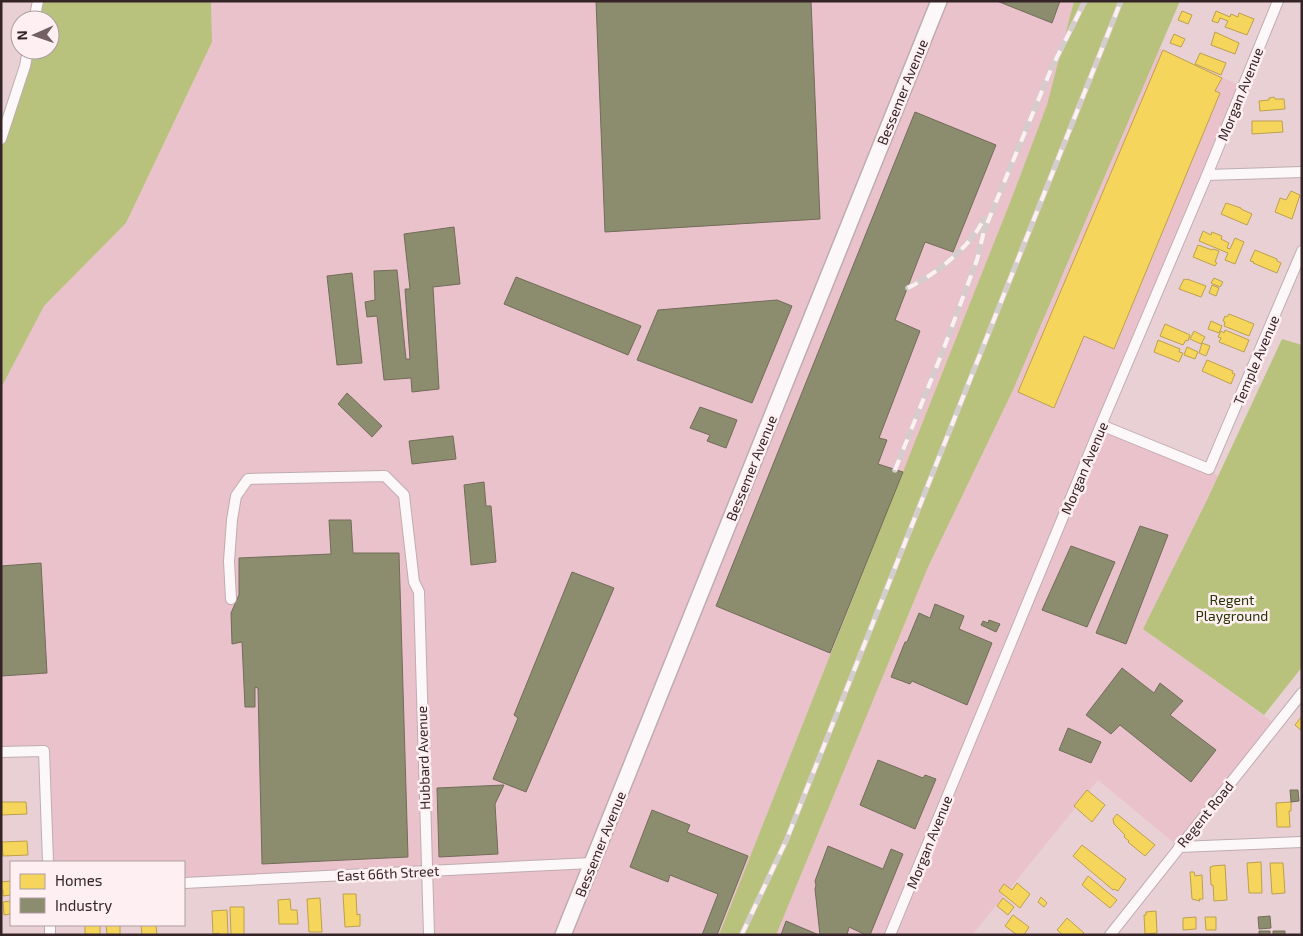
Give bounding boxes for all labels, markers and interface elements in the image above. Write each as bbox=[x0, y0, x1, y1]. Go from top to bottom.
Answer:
north arrow bbox=[10, 10, 60, 60]
text: N bbox=[13, 30, 30, 41]
street label: Bessemer Avenue bbox=[873, 37, 931, 147]
street label: Morgan Avenue bbox=[1214, 45, 1266, 143]
street label: Temple Avenue bbox=[1229, 313, 1283, 407]
street label: Bessemer Avenue bbox=[722, 413, 780, 523]
street label: Morgan Avenue bbox=[1057, 419, 1111, 517]
park label: Regent Playground bbox=[1196, 591, 1268, 624]
street label: Hubbard Avenue bbox=[413, 706, 433, 810]
street label: Regent Road bbox=[1173, 777, 1237, 851]
street label: Bessemer Avenue bbox=[571, 789, 629, 899]
street label: Morgan Avenue bbox=[903, 793, 955, 891]
legend bbox=[10, 861, 185, 926]
street label: East 66th Street bbox=[336, 862, 440, 884]
text: Homes bbox=[55, 871, 102, 889]
text: Industry bbox=[55, 896, 112, 914]

